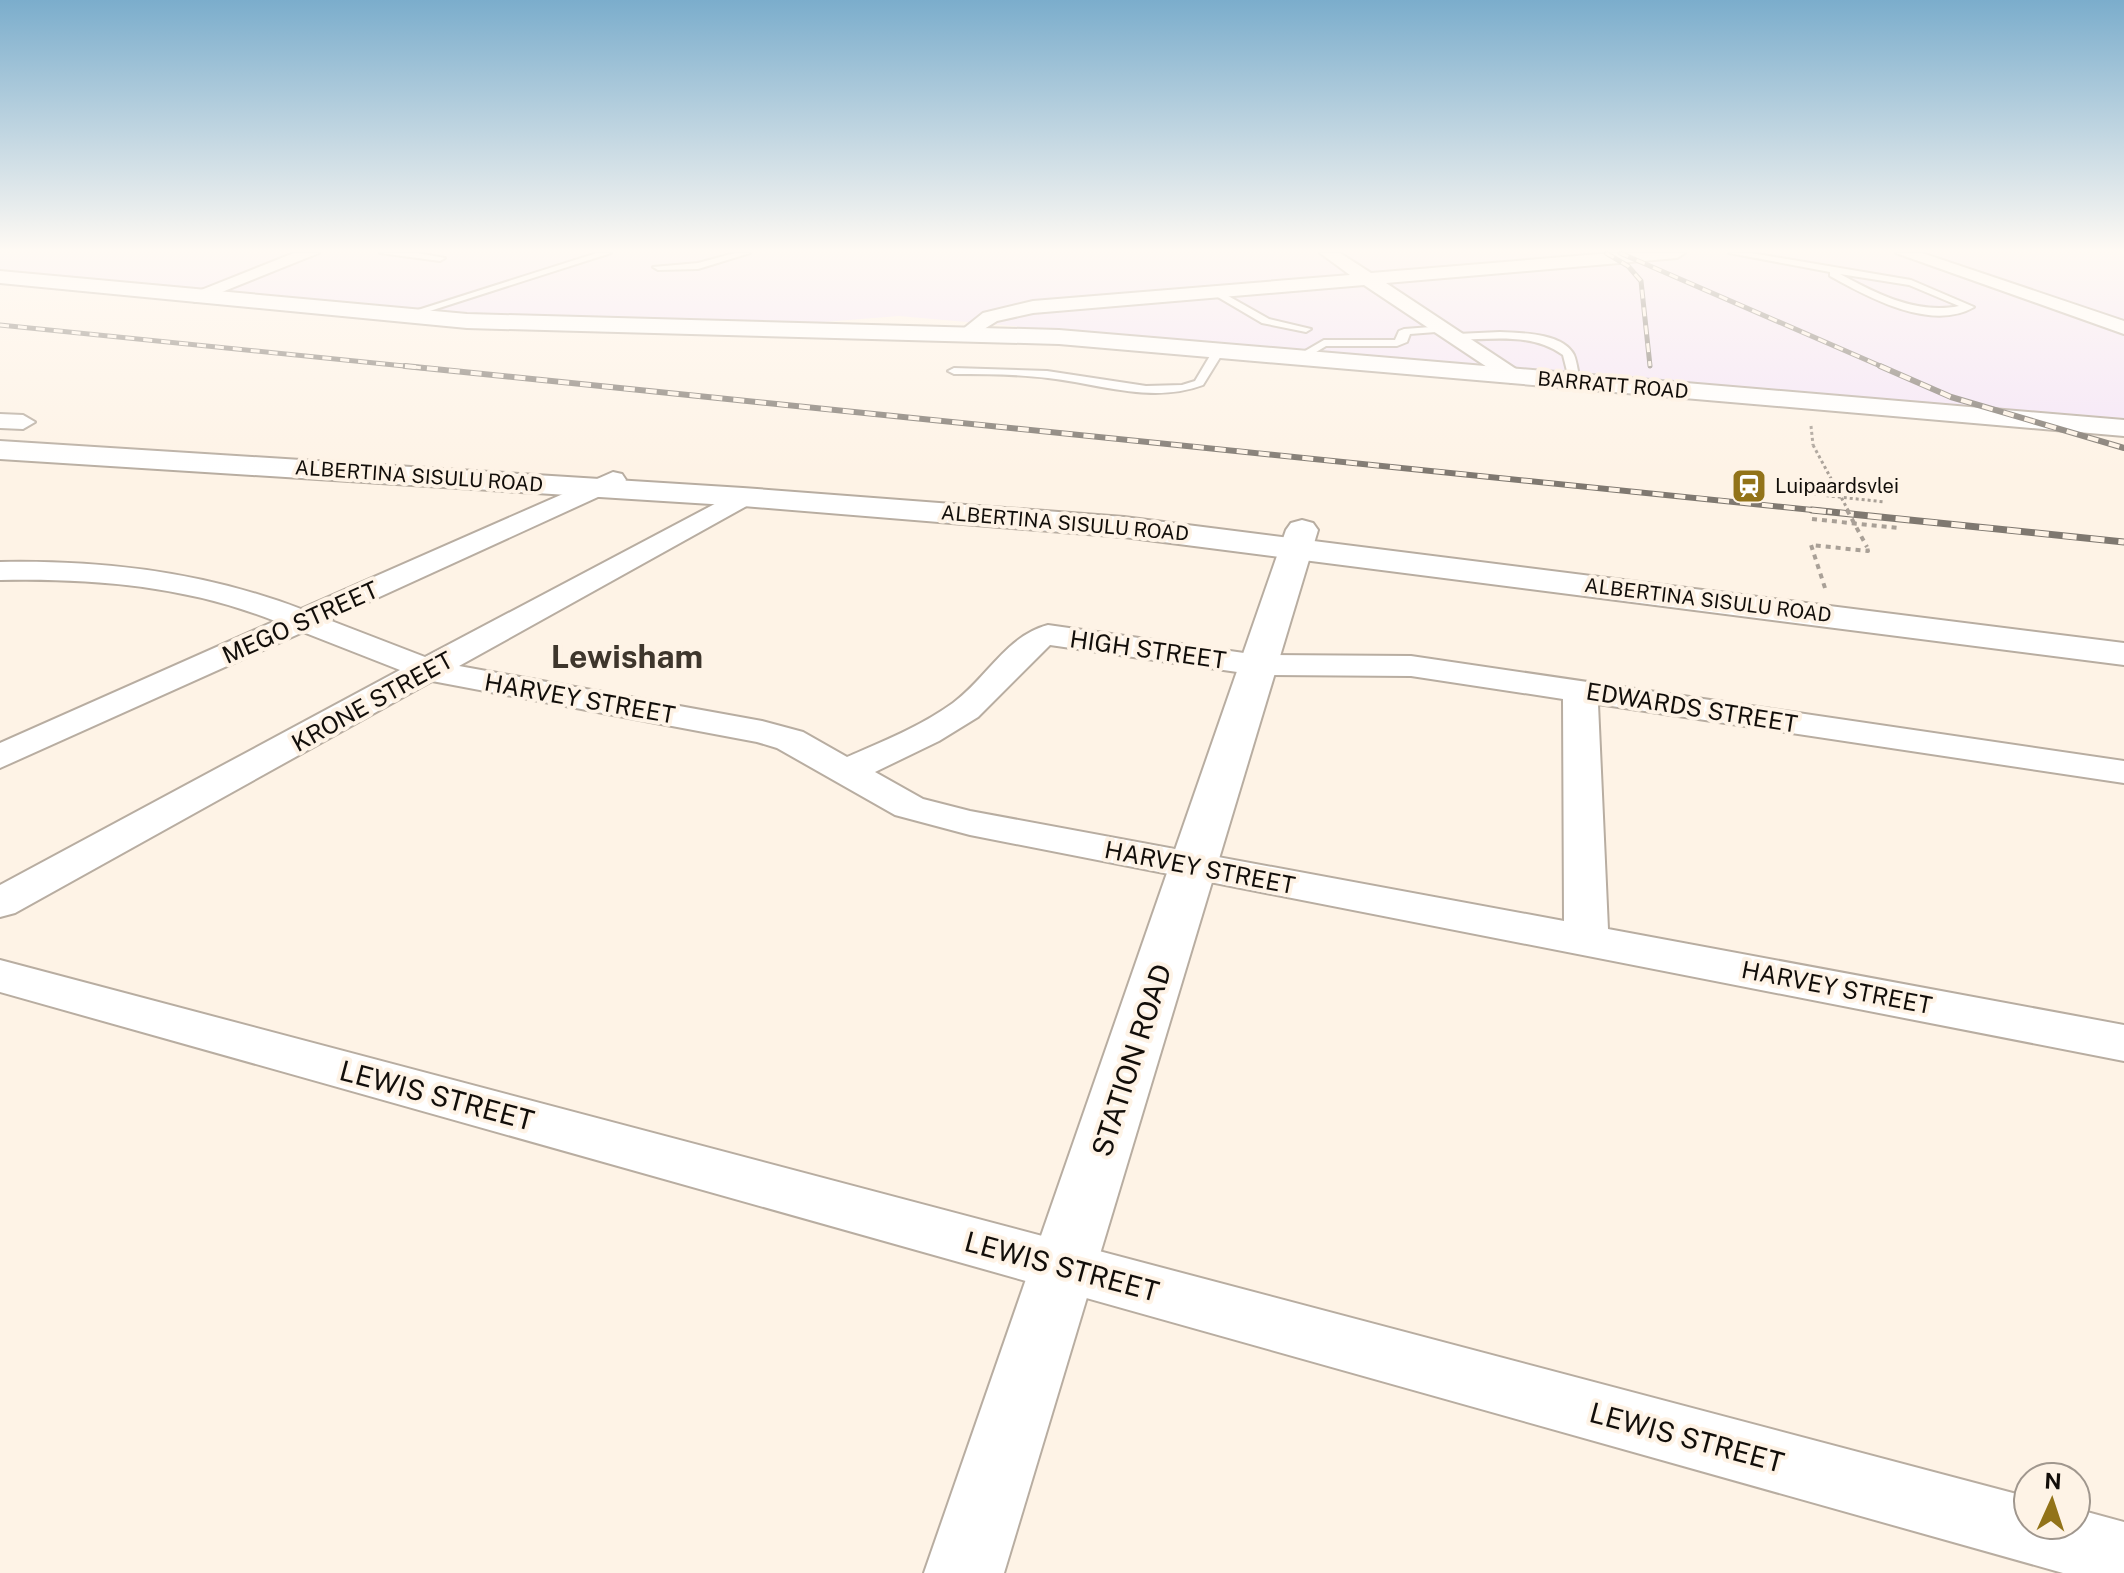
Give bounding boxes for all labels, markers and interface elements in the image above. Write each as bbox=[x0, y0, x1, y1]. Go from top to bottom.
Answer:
street label: BARRATT ROAD bbox=[1536, 366, 1690, 404]
street label: ALBERTINA SISULU ROAD bbox=[294, 455, 544, 497]
station icon: Luipaardsvlei bbox=[1730, 467, 1768, 505]
place label: Luipaardsvlei bbox=[1775, 474, 1899, 498]
street label: ALBERTINA SISULU ROAD bbox=[940, 500, 1190, 546]
street label: ALBERTINA SISULU ROAD bbox=[1583, 573, 1833, 627]
street label: MEGO STREET bbox=[218, 575, 382, 669]
street label: HIGH STREET bbox=[1068, 624, 1228, 674]
district label: Lewisham bbox=[551, 638, 703, 675]
street label: KRONE STREET bbox=[287, 645, 457, 757]
street label: HARVEY STREET bbox=[482, 667, 678, 729]
street label: EDWARDS STREET bbox=[1584, 676, 1800, 738]
street label: HARVEY STREET bbox=[1102, 835, 1298, 899]
street label: HARVEY STREET bbox=[1739, 955, 1935, 1019]
street label: STATION ROAD bbox=[1084, 960, 1178, 1160]
street label: LEWIS STREET bbox=[336, 1053, 538, 1137]
street label: LEWIS STREET bbox=[961, 1224, 1163, 1308]
street label: LEWIS STREET bbox=[1586, 1395, 1788, 1479]
north arrow bbox=[2012, 1461, 2092, 1541]
text: N bbox=[2044, 1468, 2062, 1494]

